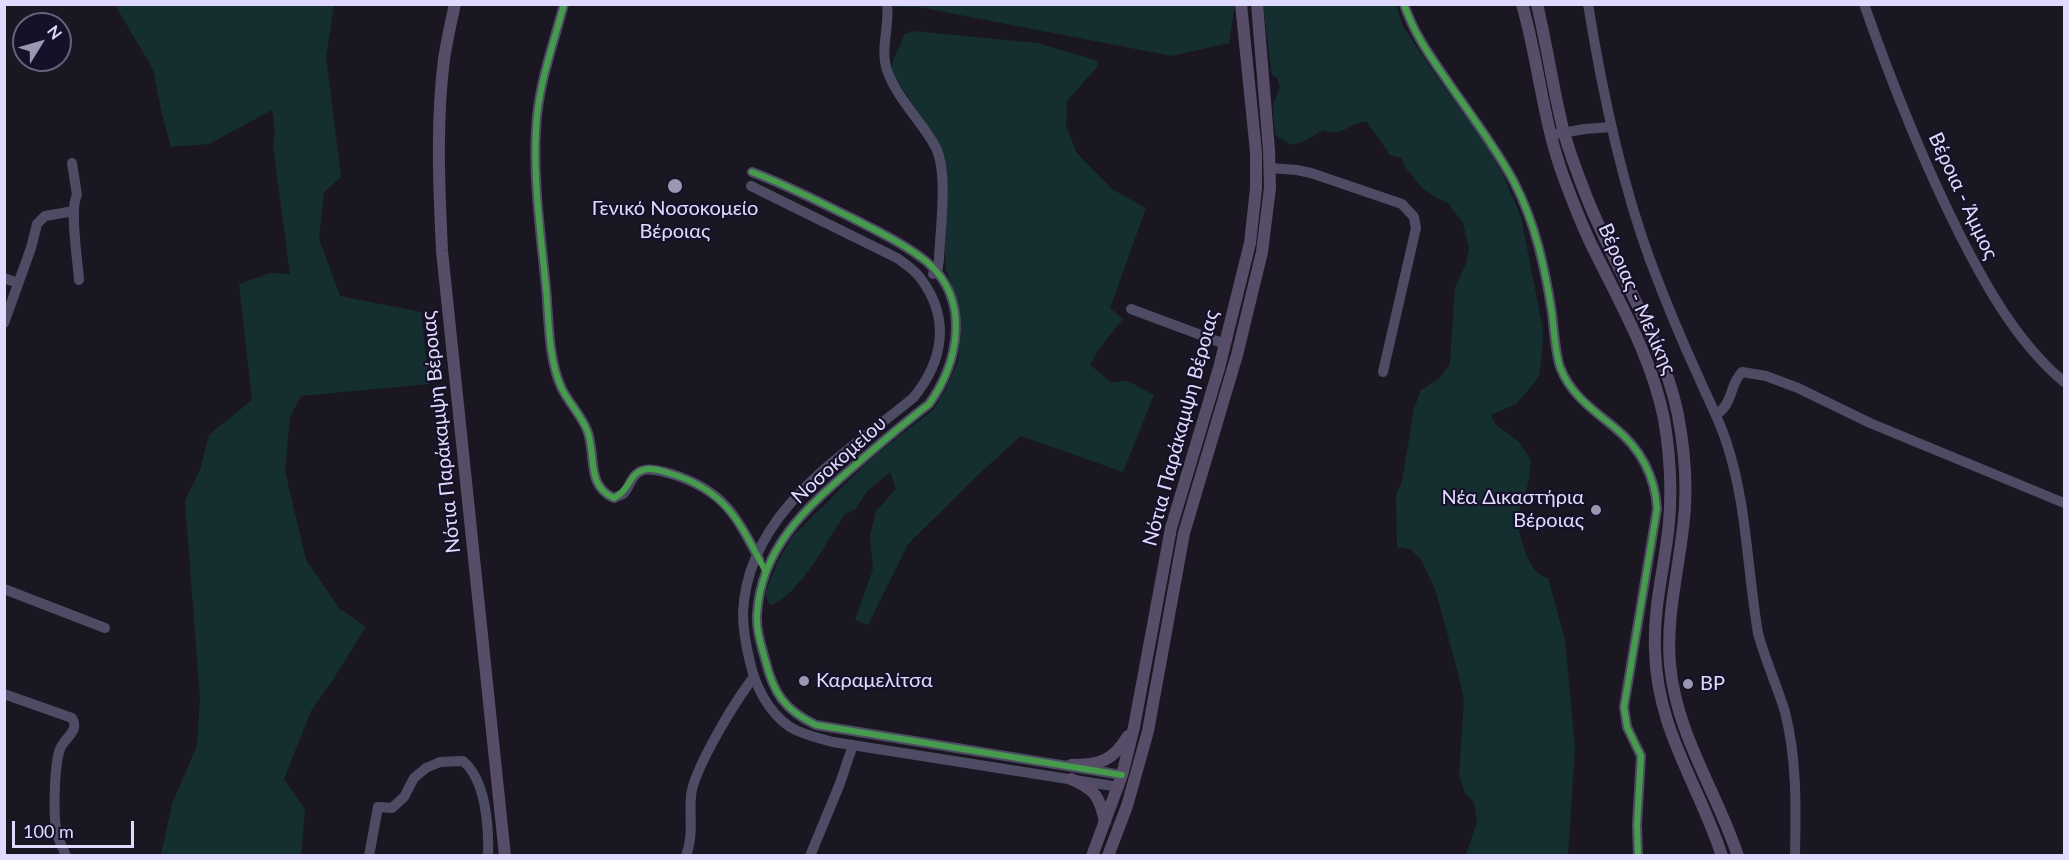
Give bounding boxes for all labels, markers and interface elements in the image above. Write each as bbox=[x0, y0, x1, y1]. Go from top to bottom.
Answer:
north arrow bbox=[12, 12, 72, 72]
text: N bbox=[44, 21, 66, 43]
street label: Βέροια - Άμμος bbox=[1923, 129, 2003, 263]
marker: Γενικό Νοσοκομείο Βέροιας bbox=[666, 177, 684, 195]
place label: Γενικό Νοσοκομείο Βέροιας bbox=[592, 197, 758, 244]
street label: Βέροιας - Μελίκης bbox=[1593, 220, 1681, 378]
street label: Νότια Παράκαμψη Βέροιας bbox=[1138, 307, 1224, 549]
street label: Νότια Παράκαμψη Βέροιας bbox=[416, 310, 466, 554]
street label: Νοσοκομείου bbox=[787, 411, 891, 509]
place label: Νέα Δικαστήρια Βέροιας bbox=[1441, 486, 1584, 533]
marker: Νέα Δικαστήρια Βέροιας bbox=[1589, 503, 1603, 517]
place label: Καραμελίτσα bbox=[816, 669, 933, 693]
place label: BP bbox=[1700, 672, 1725, 696]
marker: Καραμελίτσα bbox=[797, 674, 811, 688]
marker: BP bbox=[1681, 677, 1695, 691]
scale bar bbox=[15, 809, 136, 847]
text: 100 m bbox=[23, 820, 74, 842]

